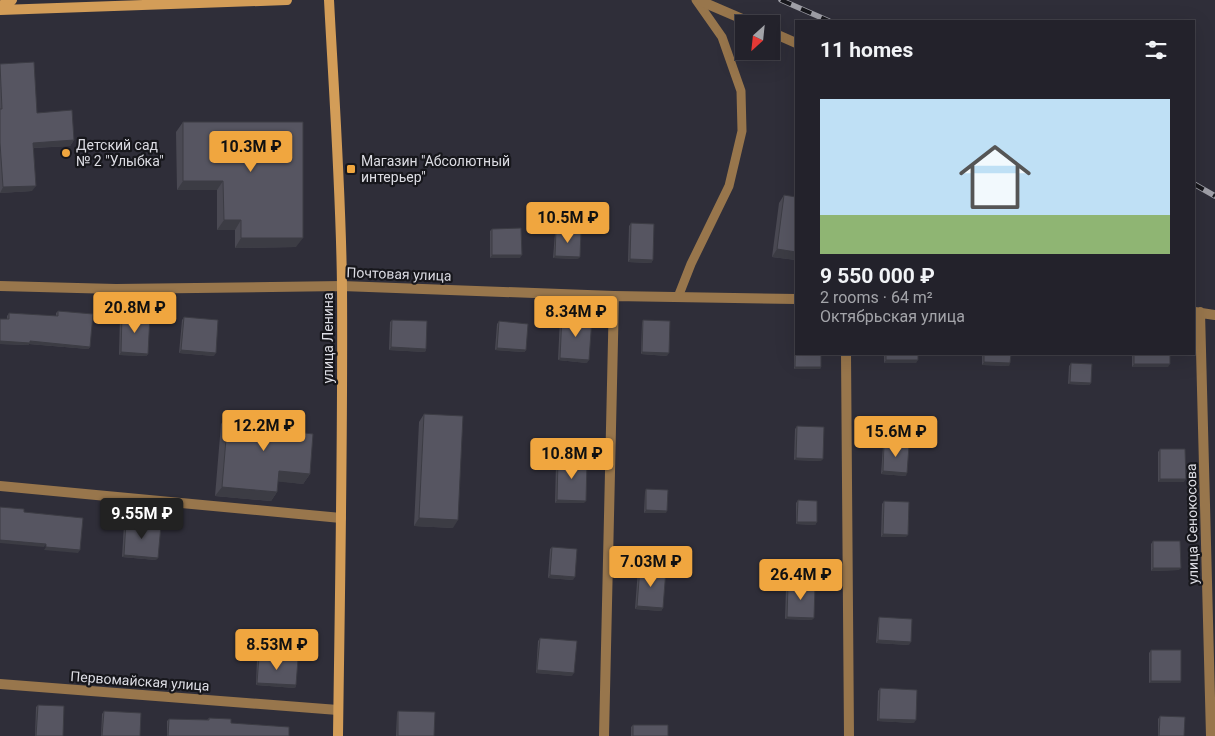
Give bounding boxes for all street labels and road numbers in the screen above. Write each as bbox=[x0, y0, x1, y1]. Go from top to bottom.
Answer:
street label: Почтовая улица bbox=[346, 264, 452, 284]
street label: улица Ленина bbox=[320, 292, 336, 384]
street label: улица Сенокосова bbox=[1183, 463, 1201, 585]
street label: Первомайская улица bbox=[70, 668, 210, 694]

